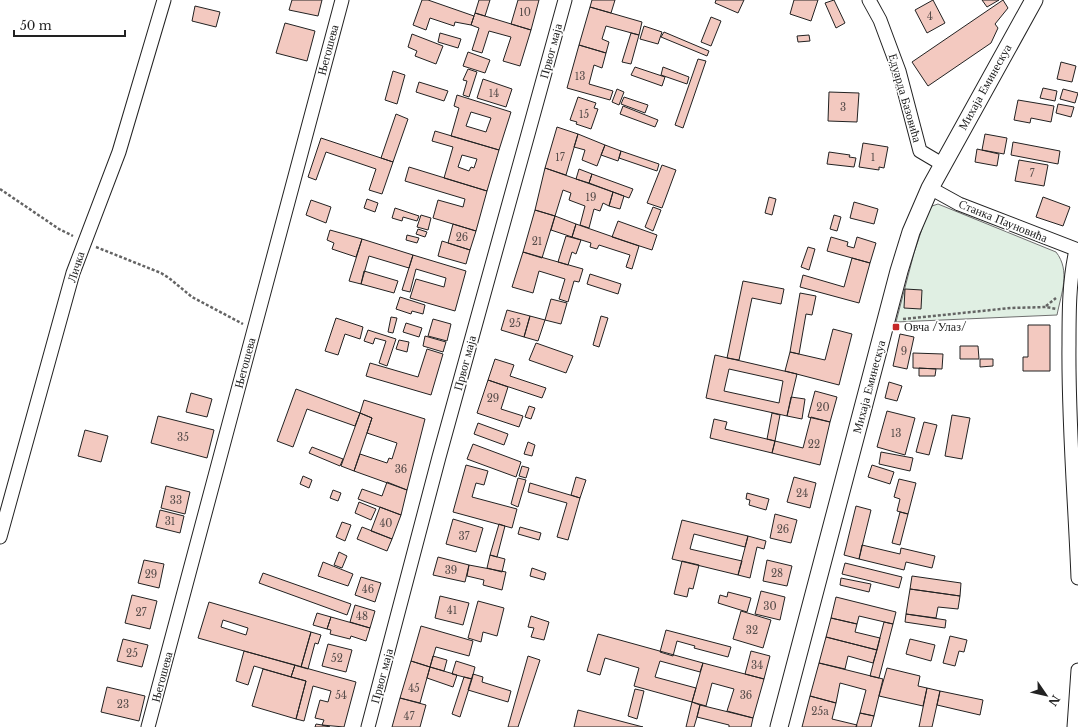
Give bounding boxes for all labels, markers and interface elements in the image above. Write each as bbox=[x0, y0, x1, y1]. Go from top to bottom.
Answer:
house number: 10 bbox=[519, 6, 531, 19]
house number: 4 bbox=[927, 10, 933, 23]
scale bar bbox=[14, 12, 125, 38]
text: 50 m bbox=[20, 18, 52, 33]
street label: Првог маја bbox=[536, 21, 565, 80]
street label: Његошева bbox=[314, 22, 342, 77]
street label: Михаја Еминескуа bbox=[955, 41, 1015, 132]
street label: Едуарда Базовића bbox=[886, 52, 926, 145]
house number: 13 bbox=[575, 70, 585, 83]
house number: 14 bbox=[489, 87, 499, 100]
house number: 3 bbox=[840, 101, 846, 114]
house number: 15 bbox=[579, 108, 589, 121]
house number: 17 bbox=[555, 151, 566, 164]
house number: 1 bbox=[871, 151, 875, 164]
house number: 7 bbox=[1029, 167, 1035, 180]
house number: 19 bbox=[586, 191, 596, 204]
street label: Станка Пауновића bbox=[957, 196, 1050, 245]
house number: 26 bbox=[456, 231, 468, 244]
house number: 21 bbox=[532, 235, 542, 248]
street label: Личка bbox=[64, 249, 88, 284]
house number: 25 bbox=[509, 317, 521, 330]
place label: Овча /Улаз/ bbox=[904, 319, 967, 334]
marker: Овча /Улаз/ bbox=[891, 322, 901, 332]
street label: Првог маја bbox=[450, 333, 479, 392]
street label: Његошева bbox=[231, 335, 259, 390]
street label: Михаја Еминескуа bbox=[849, 338, 888, 435]
house number: 9 bbox=[901, 345, 907, 358]
house number: 29 bbox=[487, 392, 499, 405]
house number: 20 bbox=[816, 401, 830, 414]
house number: 13 bbox=[891, 427, 901, 440]
house number: 35 bbox=[177, 431, 189, 444]
house number: 22 bbox=[808, 438, 820, 451]
house number: 36 bbox=[395, 463, 407, 476]
house number: 24 bbox=[796, 487, 808, 500]
house number: 33 bbox=[170, 494, 182, 507]
house number: 31 bbox=[165, 515, 175, 528]
house number: 40 bbox=[380, 517, 393, 530]
house number: 26 bbox=[777, 523, 789, 536]
house number: 37 bbox=[458, 530, 471, 543]
house number: 39 bbox=[445, 564, 457, 577]
house number: 28 bbox=[771, 567, 783, 580]
house number: 29 bbox=[145, 568, 157, 581]
house number: 46 bbox=[362, 583, 374, 596]
house number: 30 bbox=[763, 600, 777, 613]
house number: 41 bbox=[447, 604, 457, 617]
house number: 27 bbox=[135, 606, 148, 619]
house number: 48 bbox=[356, 610, 368, 623]
house number: 32 bbox=[746, 624, 758, 637]
street label: Првог маја bbox=[367, 646, 396, 705]
house number: 25 bbox=[126, 647, 138, 660]
street label: Његошева bbox=[148, 649, 176, 704]
house number: 52 bbox=[331, 652, 343, 665]
house number: 34 bbox=[751, 659, 763, 672]
north arrow bbox=[1026, 675, 1066, 715]
house number: 45 bbox=[408, 682, 420, 695]
house number: 54 bbox=[335, 689, 347, 702]
house number: 36 bbox=[740, 689, 752, 702]
text: N bbox=[1045, 692, 1063, 709]
house number: 23 bbox=[117, 698, 129, 711]
house number: 25a bbox=[811, 705, 829, 718]
house number: 47 bbox=[404, 710, 415, 723]

